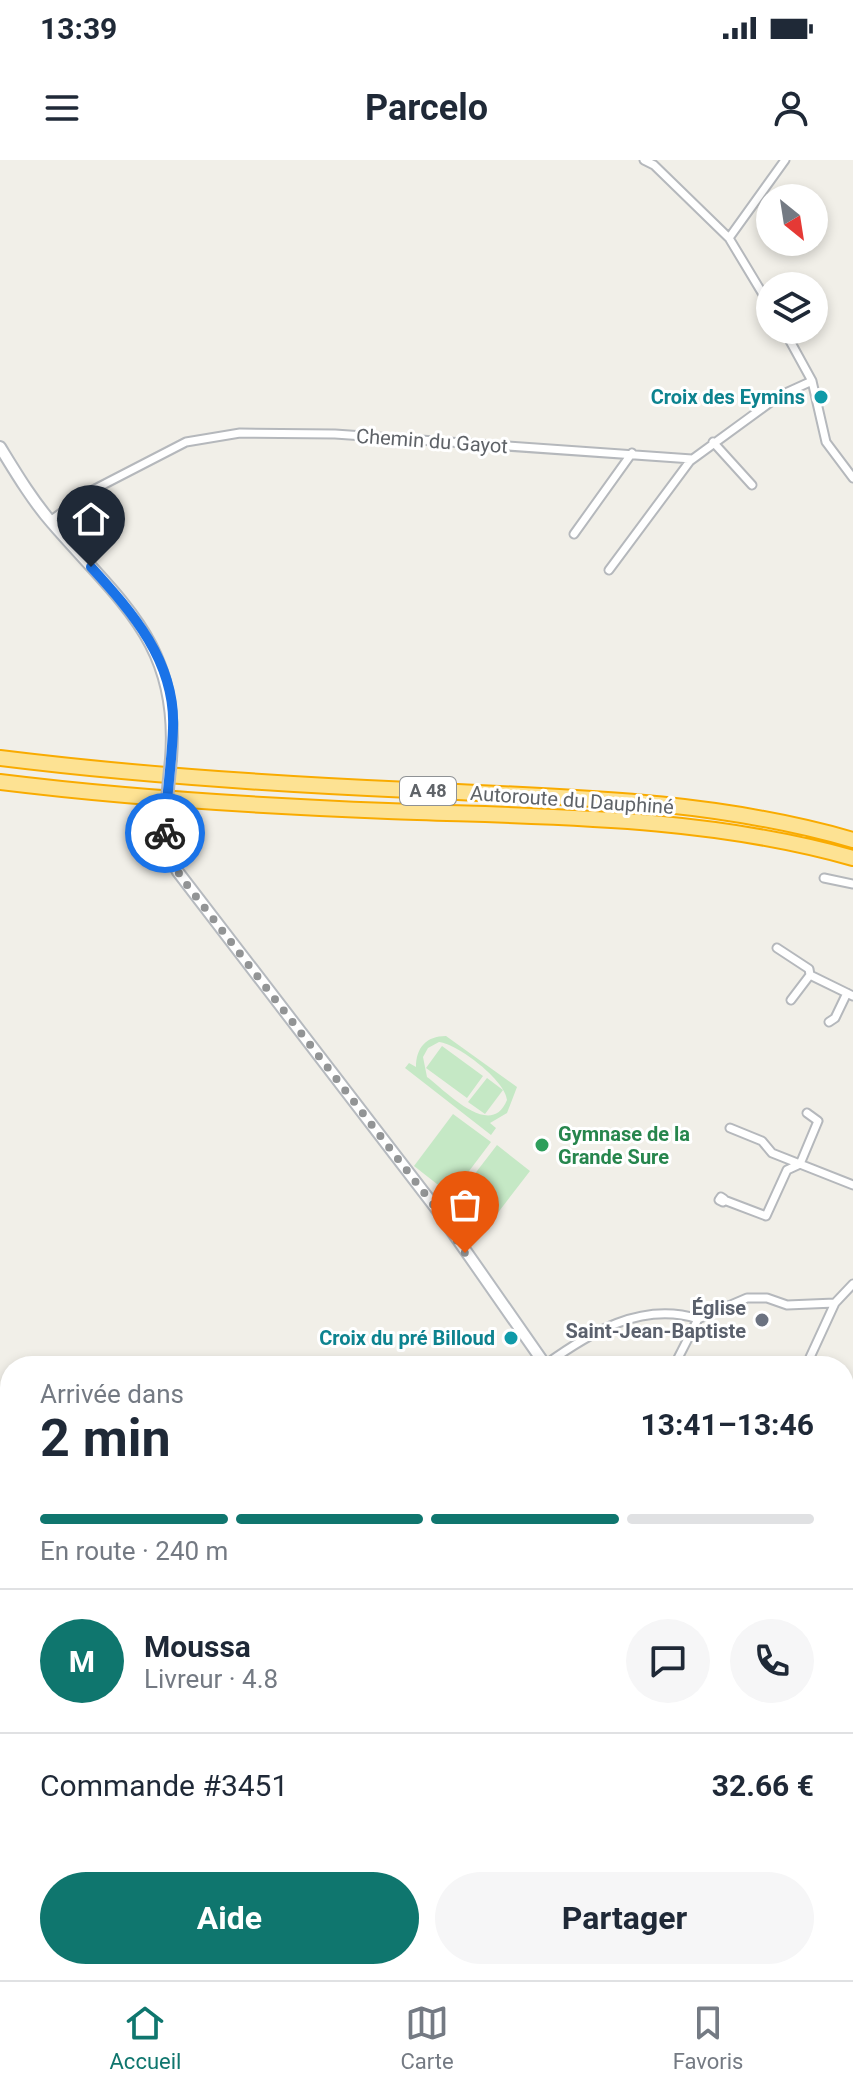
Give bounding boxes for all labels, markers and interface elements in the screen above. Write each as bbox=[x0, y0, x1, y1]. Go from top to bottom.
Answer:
text: 13:39 bbox=[40, 11, 117, 46]
icon: menu bbox=[40, 86, 84, 130]
icon: person bbox=[769, 86, 813, 130]
text: Parcelo bbox=[365, 87, 488, 129]
north arrow bbox=[756, 184, 828, 256]
map controls bbox=[756, 184, 828, 344]
button: layers bbox=[756, 272, 828, 344]
place label: Croix des Eymins bbox=[651, 385, 805, 409]
marker: Croix des Eymins bbox=[812, 388, 830, 406]
street label: Chemin du Gayot bbox=[355, 424, 509, 458]
pin bbox=[57, 485, 125, 567]
icon: home bbox=[69, 497, 113, 541]
road number: A 48 bbox=[400, 777, 456, 805]
street label: Autoroute du Dauphiné bbox=[469, 781, 675, 819]
courier bbox=[125, 793, 205, 873]
icon: bike bbox=[143, 811, 187, 855]
place label: Gymnase de la Grande Sure bbox=[558, 1122, 690, 1169]
marker: Gymnase de la Grande Sure bbox=[533, 1136, 551, 1154]
pin bbox=[431, 1171, 499, 1253]
icon: bag bbox=[443, 1183, 487, 1227]
place label: Église Saint-Jean-Baptiste bbox=[565, 1296, 746, 1343]
marker: Église Saint-Jean-Baptiste bbox=[753, 1311, 771, 1329]
place label: Croix du pré Billoud bbox=[319, 1326, 495, 1350]
marker: Croix du pré Billoud bbox=[502, 1329, 520, 1347]
text: Arrivée dans bbox=[40, 1379, 184, 1409]
text: 13:41–13:46 bbox=[640, 1407, 814, 1442]
text: 2 min bbox=[40, 1408, 171, 1469]
text: En route · 240 m bbox=[40, 1536, 228, 1566]
button: chat bbox=[626, 1619, 710, 1703]
button: phone bbox=[730, 1619, 814, 1703]
text: Moussa bbox=[144, 1629, 251, 1664]
text: M bbox=[69, 1644, 95, 1679]
text: Livreur · 4.8 bbox=[144, 1664, 278, 1694]
text: Commande #3451 bbox=[40, 1768, 288, 1803]
text: 32.66 € bbox=[712, 1768, 814, 1803]
button: Aide bbox=[40, 1872, 419, 1964]
button: Partager bbox=[435, 1872, 814, 1964]
tab: Accueil bbox=[110, 2001, 181, 2074]
tab: Carte bbox=[400, 2001, 454, 2074]
tab: Favoris bbox=[673, 2001, 743, 2074]

